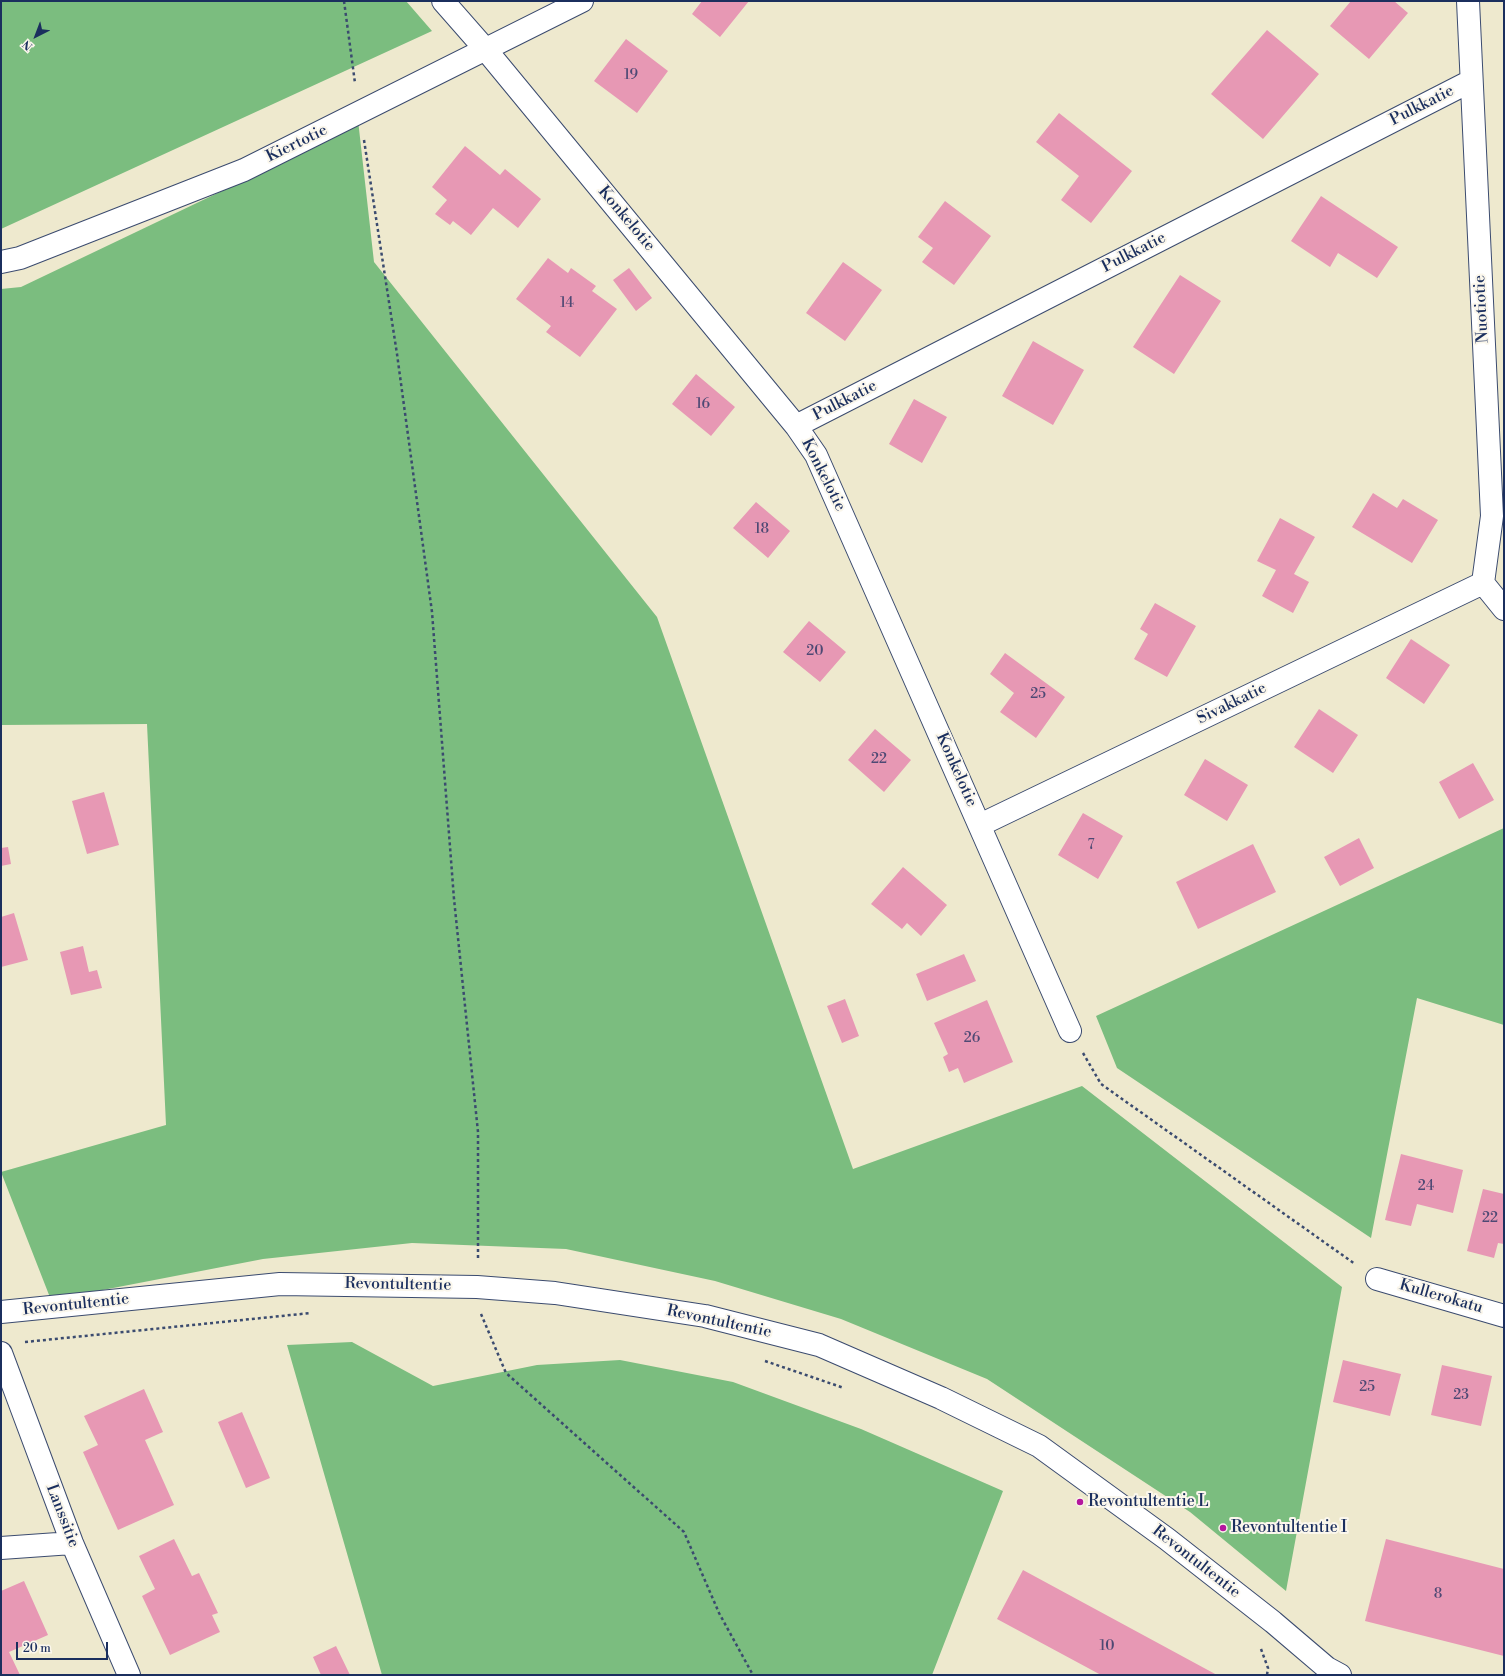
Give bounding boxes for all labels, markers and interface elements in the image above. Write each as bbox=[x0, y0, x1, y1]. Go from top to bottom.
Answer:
north arrow bbox=[16, 16, 56, 56]
text: N bbox=[20, 37, 36, 53]
house number: 19 bbox=[624, 68, 638, 84]
street label: Pulkkatie bbox=[1387, 82, 1457, 130]
street label: Kiertotie bbox=[263, 121, 331, 167]
street label: Konkelotie bbox=[593, 183, 659, 255]
street label: Pulkkatie bbox=[1099, 229, 1169, 277]
street label: Nuotiotie bbox=[1471, 274, 1493, 344]
house number: 14 bbox=[560, 296, 574, 312]
street label: Pulkkatie bbox=[810, 377, 880, 425]
house number: 16 bbox=[696, 397, 710, 413]
street label: Konkelotie bbox=[797, 435, 849, 515]
house number: 18 bbox=[755, 522, 769, 538]
house number: 20 bbox=[806, 644, 824, 660]
street label: Sivakkatie bbox=[1194, 679, 1270, 729]
house number: 25 bbox=[1030, 687, 1046, 703]
street label: Konkelotie bbox=[931, 730, 981, 810]
house number: 22 bbox=[871, 752, 887, 768]
house number: 7 bbox=[1087, 838, 1095, 854]
house number: 26 bbox=[964, 1031, 980, 1047]
house number: 24 bbox=[1418, 1179, 1434, 1195]
house number: 22 bbox=[1482, 1211, 1498, 1227]
street label: Revontultentie bbox=[344, 1274, 452, 1296]
street label: Kullerokatu bbox=[1397, 1276, 1485, 1318]
street label: Revontultentie bbox=[22, 1290, 130, 1320]
street label: Revontultentie bbox=[665, 1302, 773, 1342]
house number: 25 bbox=[1359, 1380, 1375, 1396]
house number: 23 bbox=[1453, 1388, 1469, 1404]
street label: Lanssitie bbox=[41, 1482, 83, 1550]
place label: Revontultentie L bbox=[1088, 1492, 1209, 1512]
marker: Revontultentie L bbox=[1075, 1497, 1085, 1507]
place label: Revontultentie I bbox=[1231, 1518, 1347, 1538]
street label: Revontultentie bbox=[1148, 1522, 1244, 1602]
marker: Revontultentie I bbox=[1218, 1523, 1228, 1533]
house number: 8 bbox=[1434, 1587, 1442, 1603]
scale bar bbox=[18, 1634, 110, 1660]
house number: 10 bbox=[1100, 1639, 1114, 1655]
text: 20 m bbox=[23, 1641, 51, 1656]

